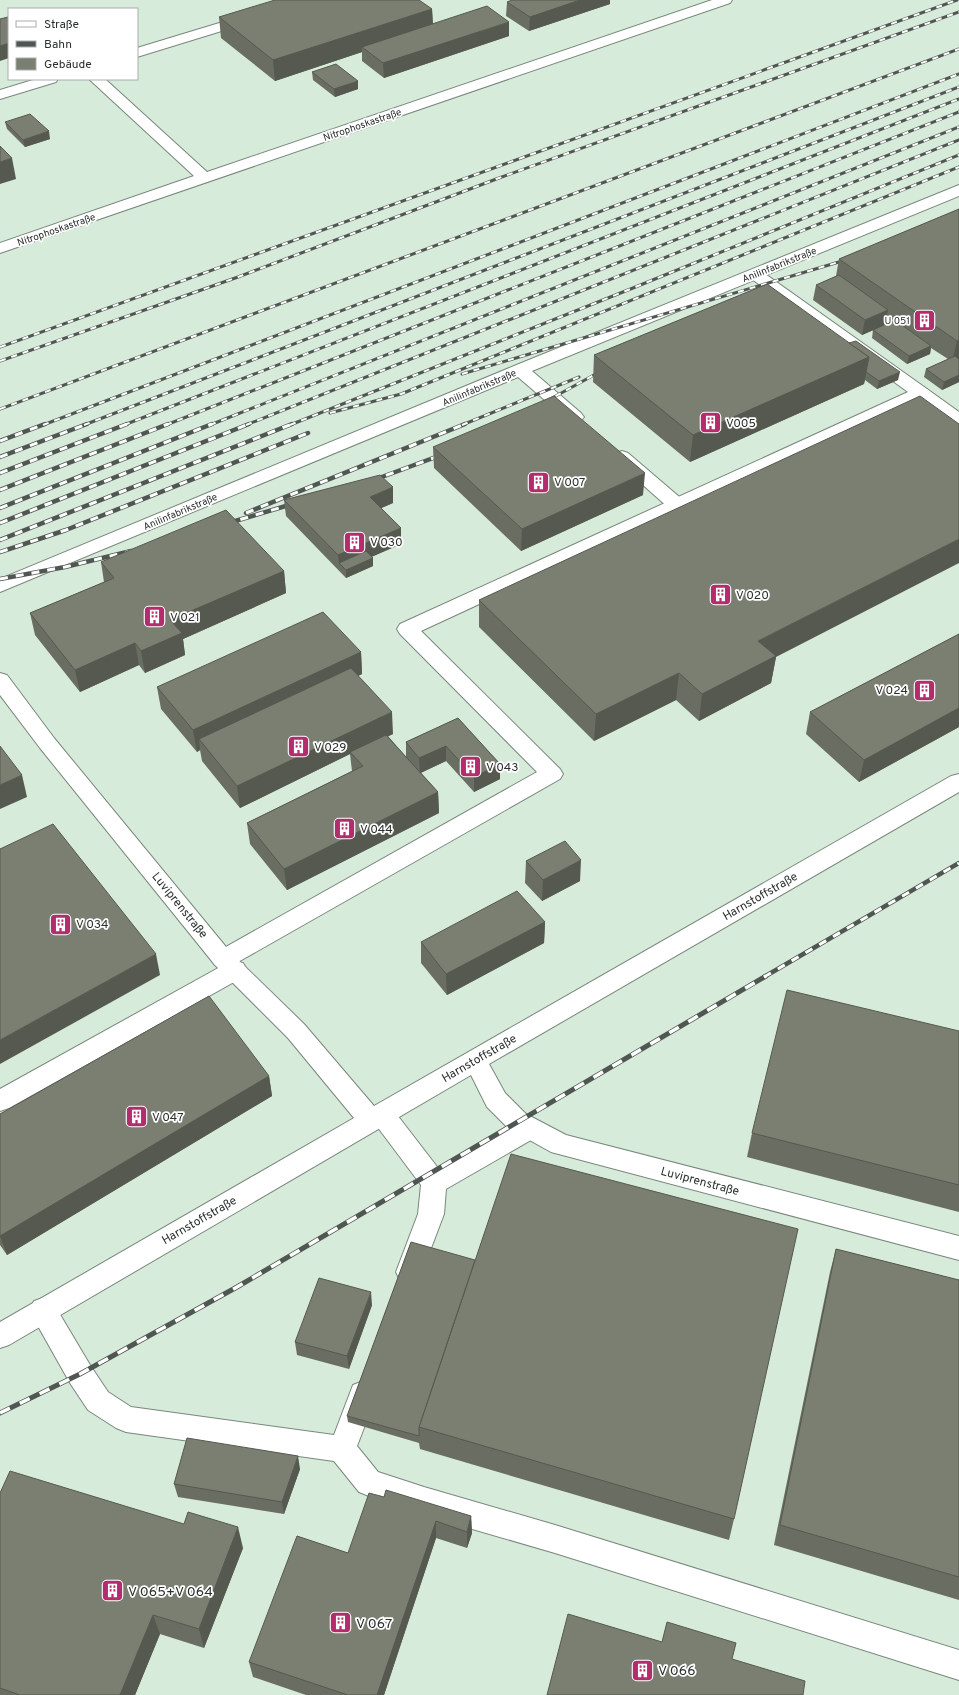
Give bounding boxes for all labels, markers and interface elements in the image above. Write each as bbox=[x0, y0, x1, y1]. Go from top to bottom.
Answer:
legend bbox=[8, 8, 138, 80]
text: Straße bbox=[44, 17, 79, 33]
text: Bahn bbox=[44, 37, 72, 53]
text: Gebäude bbox=[44, 57, 92, 73]
street label: Nitrophoskastraße bbox=[322, 106, 403, 145]
street label: Nitrophoskastraße bbox=[16, 211, 97, 250]
street label: Anilinfabrikstraße bbox=[740, 245, 819, 286]
building icon: U 051 bbox=[912, 307, 938, 333]
place label: U 051 bbox=[884, 315, 910, 328]
street label: Anilinfabrikstraße bbox=[441, 367, 519, 410]
building icon: V005 bbox=[697, 410, 723, 436]
place label: V005 bbox=[726, 416, 756, 432]
building icon: V 007 bbox=[525, 469, 551, 495]
place label: V 007 bbox=[554, 475, 585, 491]
street label: Anilinfabrikstraße bbox=[142, 491, 220, 534]
building icon: V 030 bbox=[342, 529, 368, 555]
place label: V 030 bbox=[370, 535, 403, 551]
building icon: V 020 bbox=[708, 582, 734, 608]
place label: V 020 bbox=[736, 588, 769, 604]
building icon: V 021 bbox=[141, 604, 167, 630]
place label: V 021 bbox=[170, 610, 200, 626]
building icon: V 024 bbox=[911, 677, 937, 703]
place label: V 024 bbox=[875, 683, 908, 699]
building icon: V 029 bbox=[285, 734, 311, 760]
place label: V 029 bbox=[314, 740, 346, 756]
building icon: V 043 bbox=[457, 754, 483, 780]
place label: V 043 bbox=[486, 760, 519, 776]
building icon: V 044 bbox=[332, 816, 358, 842]
place label: V 044 bbox=[360, 822, 393, 838]
street label: Luviprenstraße bbox=[148, 869, 211, 942]
street label: Harnstoffstraße bbox=[720, 869, 801, 925]
building icon: V 034 bbox=[47, 911, 73, 937]
place label: V 034 bbox=[76, 917, 109, 933]
street label: Harnstoffstraße bbox=[439, 1031, 520, 1087]
building icon: V 047 bbox=[124, 1104, 150, 1130]
place label: V 047 bbox=[152, 1110, 183, 1126]
street label: Luviprenstraße bbox=[659, 1164, 741, 1200]
street label: Harnstoffstraße bbox=[159, 1193, 240, 1249]
building icon: V 065+V 064 bbox=[100, 1578, 126, 1604]
place label: V 065+V 064 bbox=[128, 1584, 213, 1601]
building icon: V 067 bbox=[328, 1610, 354, 1636]
place label: V 067 bbox=[356, 1616, 392, 1633]
building icon: V 066 bbox=[630, 1657, 656, 1683]
place label: V 066 bbox=[658, 1663, 696, 1680]

